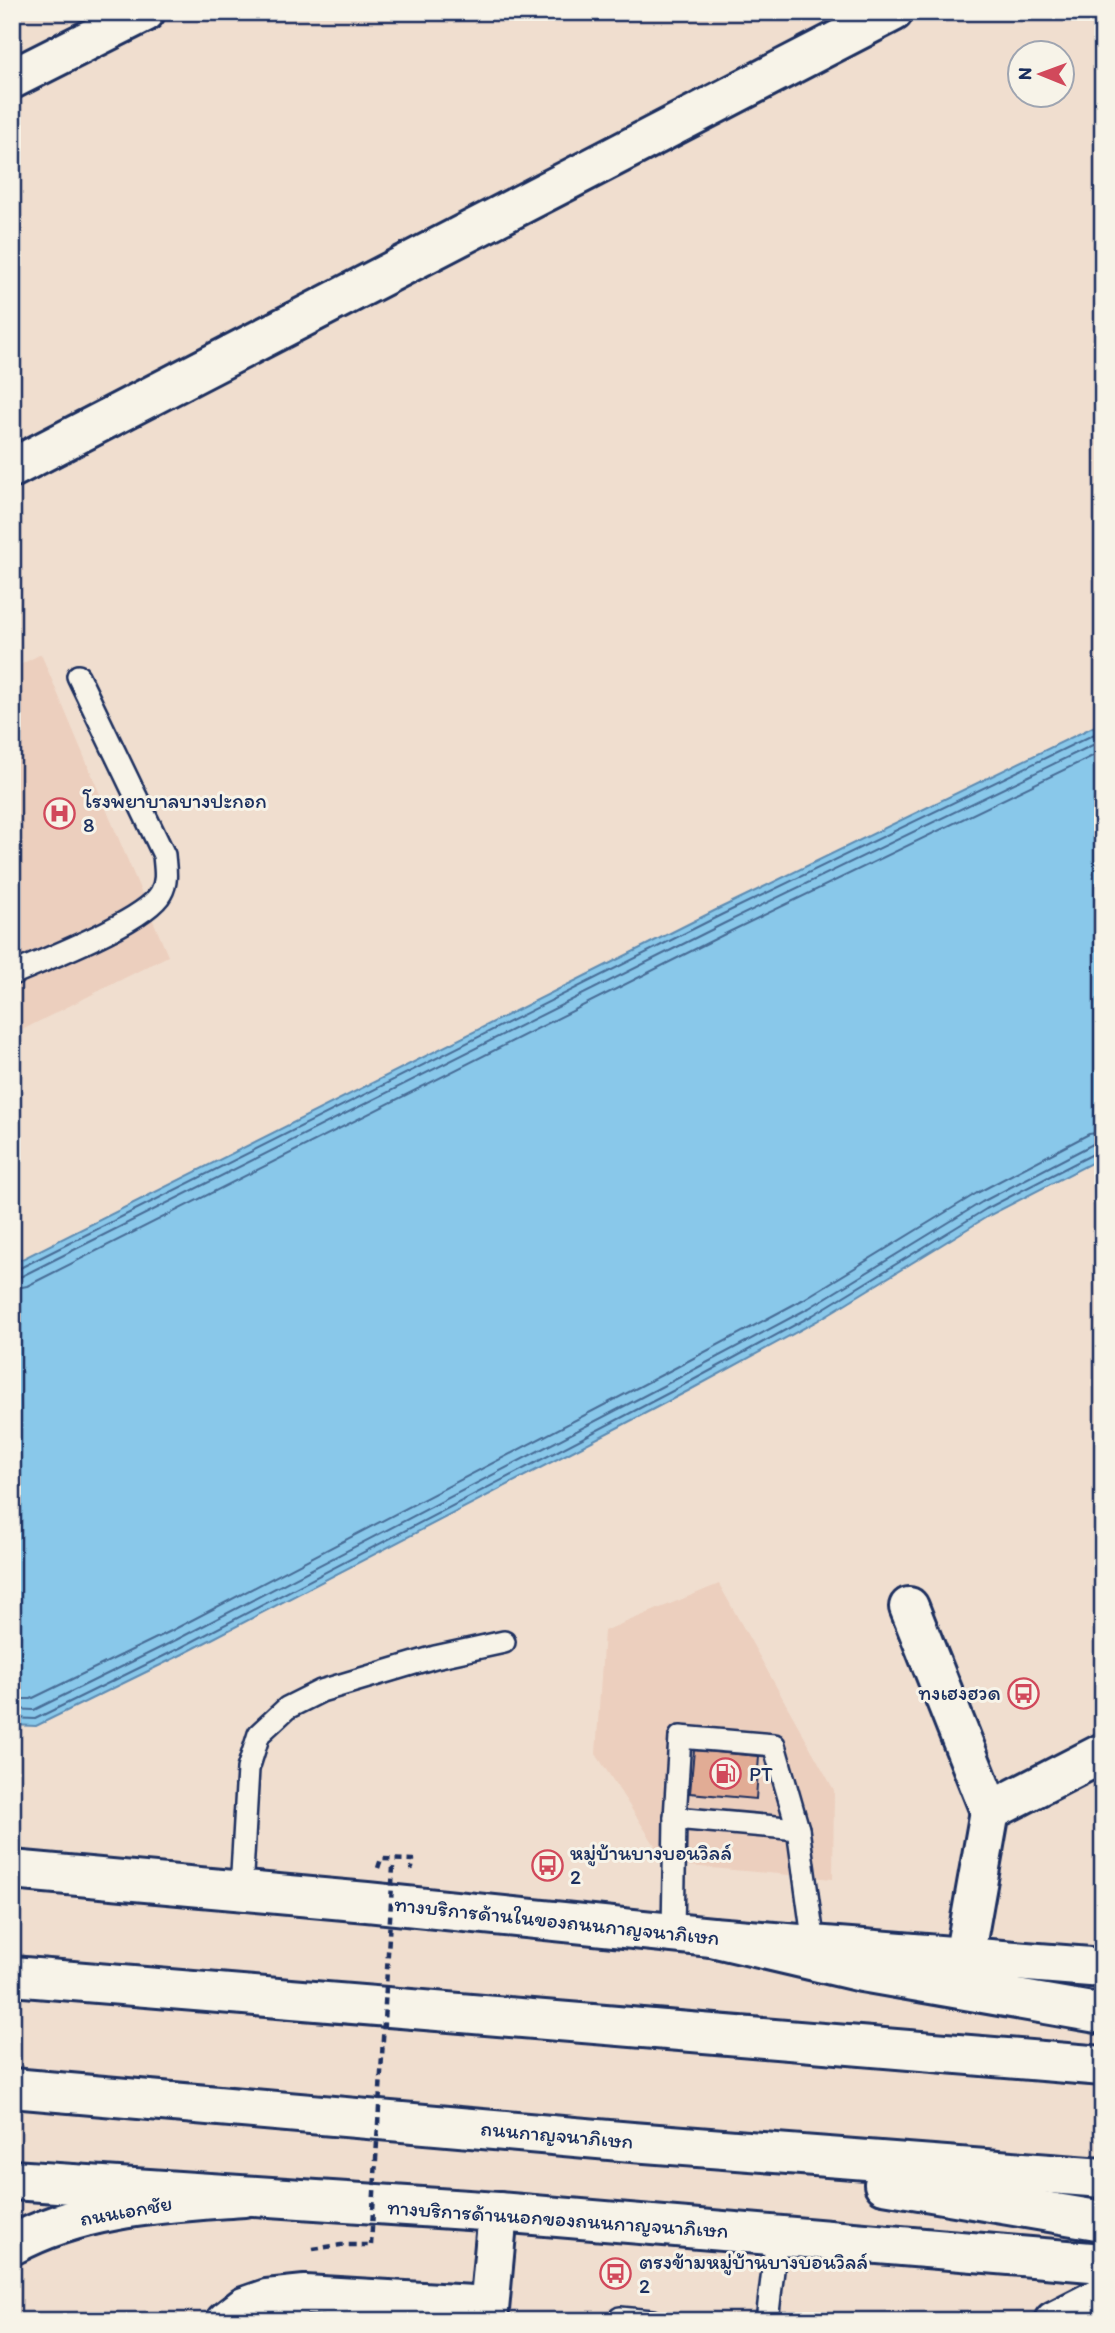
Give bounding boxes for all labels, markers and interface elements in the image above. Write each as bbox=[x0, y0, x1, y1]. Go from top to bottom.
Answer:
north arrow bbox=[1006, 38, 1076, 108]
text: N bbox=[1013, 67, 1036, 80]
place label: โรงพยาบาลบางปะกอก 8 bbox=[82, 788, 267, 837]
hospital icon: โรงพยาบาลบางปะกอก 8 bbox=[43, 796, 77, 830]
bus stop icon: ทงเฮงฮวด bbox=[1007, 1676, 1041, 1710]
place label: ทงเฮงฮวด bbox=[918, 1680, 1001, 1705]
fuel station icon: PT bbox=[709, 1757, 743, 1791]
place label: PT bbox=[749, 1761, 773, 1786]
place label: หมู่บ้านบางบอนวิลล์ 2 bbox=[570, 1840, 732, 1889]
bus stop icon: หมู่บ้านบางบอนวิลล์ 2 bbox=[530, 1848, 564, 1882]
street label: ทางบริการด้านในของถนนกาญจนาภิเษก bbox=[393, 1891, 721, 1950]
street label: ถนนกาญจนาภิเษก bbox=[480, 2115, 635, 2154]
street label: ถนนเอกชัย bbox=[78, 2190, 174, 2231]
street label: ทางบริการด้านนอกของถนนกาญจนาภิเษก bbox=[387, 2194, 729, 2243]
place label: ตรงข้ามหมู่บ้านบางบอนวิลล์ 2 bbox=[639, 2249, 868, 2298]
bus stop icon: ตรงข้ามหมู่บ้านบางบอนวิลล์ 2 bbox=[599, 2257, 633, 2291]

